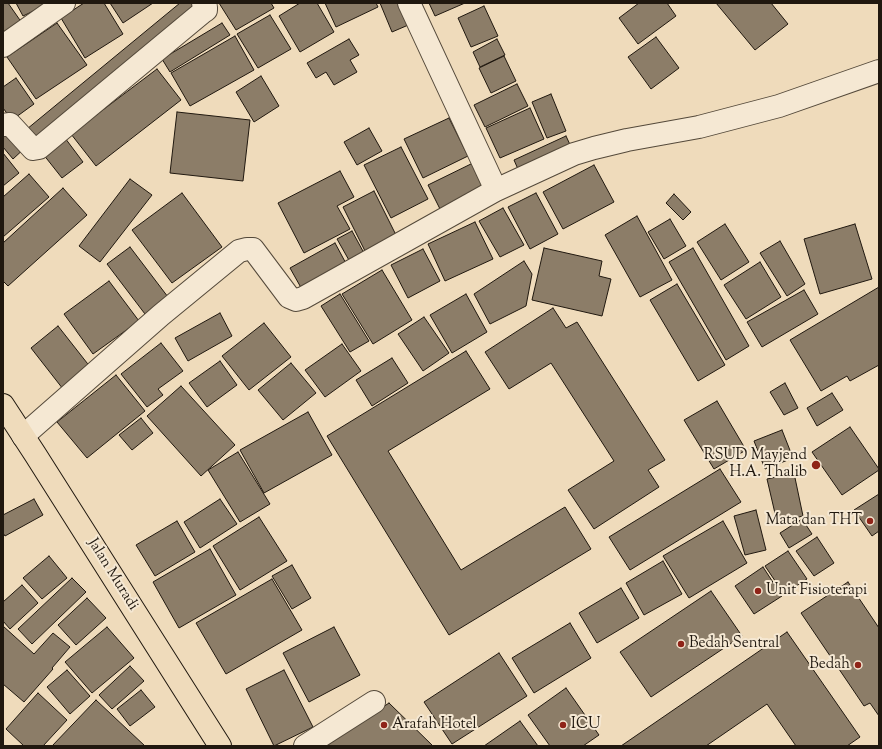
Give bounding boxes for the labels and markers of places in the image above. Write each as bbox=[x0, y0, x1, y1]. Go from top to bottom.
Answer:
place label: RSUD Mayjend H.A. Thalib bbox=[704, 447, 807, 482]
marker: RSUD Mayjend H.A. Thalib bbox=[810, 459, 822, 471]
place label: Mata dan THT bbox=[766, 512, 862, 530]
marker: Mata dan THT bbox=[865, 516, 875, 526]
place label: Unit Fisioterapi bbox=[766, 582, 867, 600]
marker: Unit Fisioterapi bbox=[753, 586, 763, 596]
place label: Bedah Sentral bbox=[689, 635, 779, 653]
marker: Bedah Sentral bbox=[676, 639, 686, 649]
place label: Bedah bbox=[809, 656, 850, 674]
marker: Bedah bbox=[853, 660, 863, 670]
place label: Arafah Hotel bbox=[392, 716, 477, 734]
place label: ICU bbox=[571, 716, 600, 734]
marker: Arafah Hotel bbox=[379, 720, 389, 730]
marker: ICU bbox=[558, 720, 568, 730]

